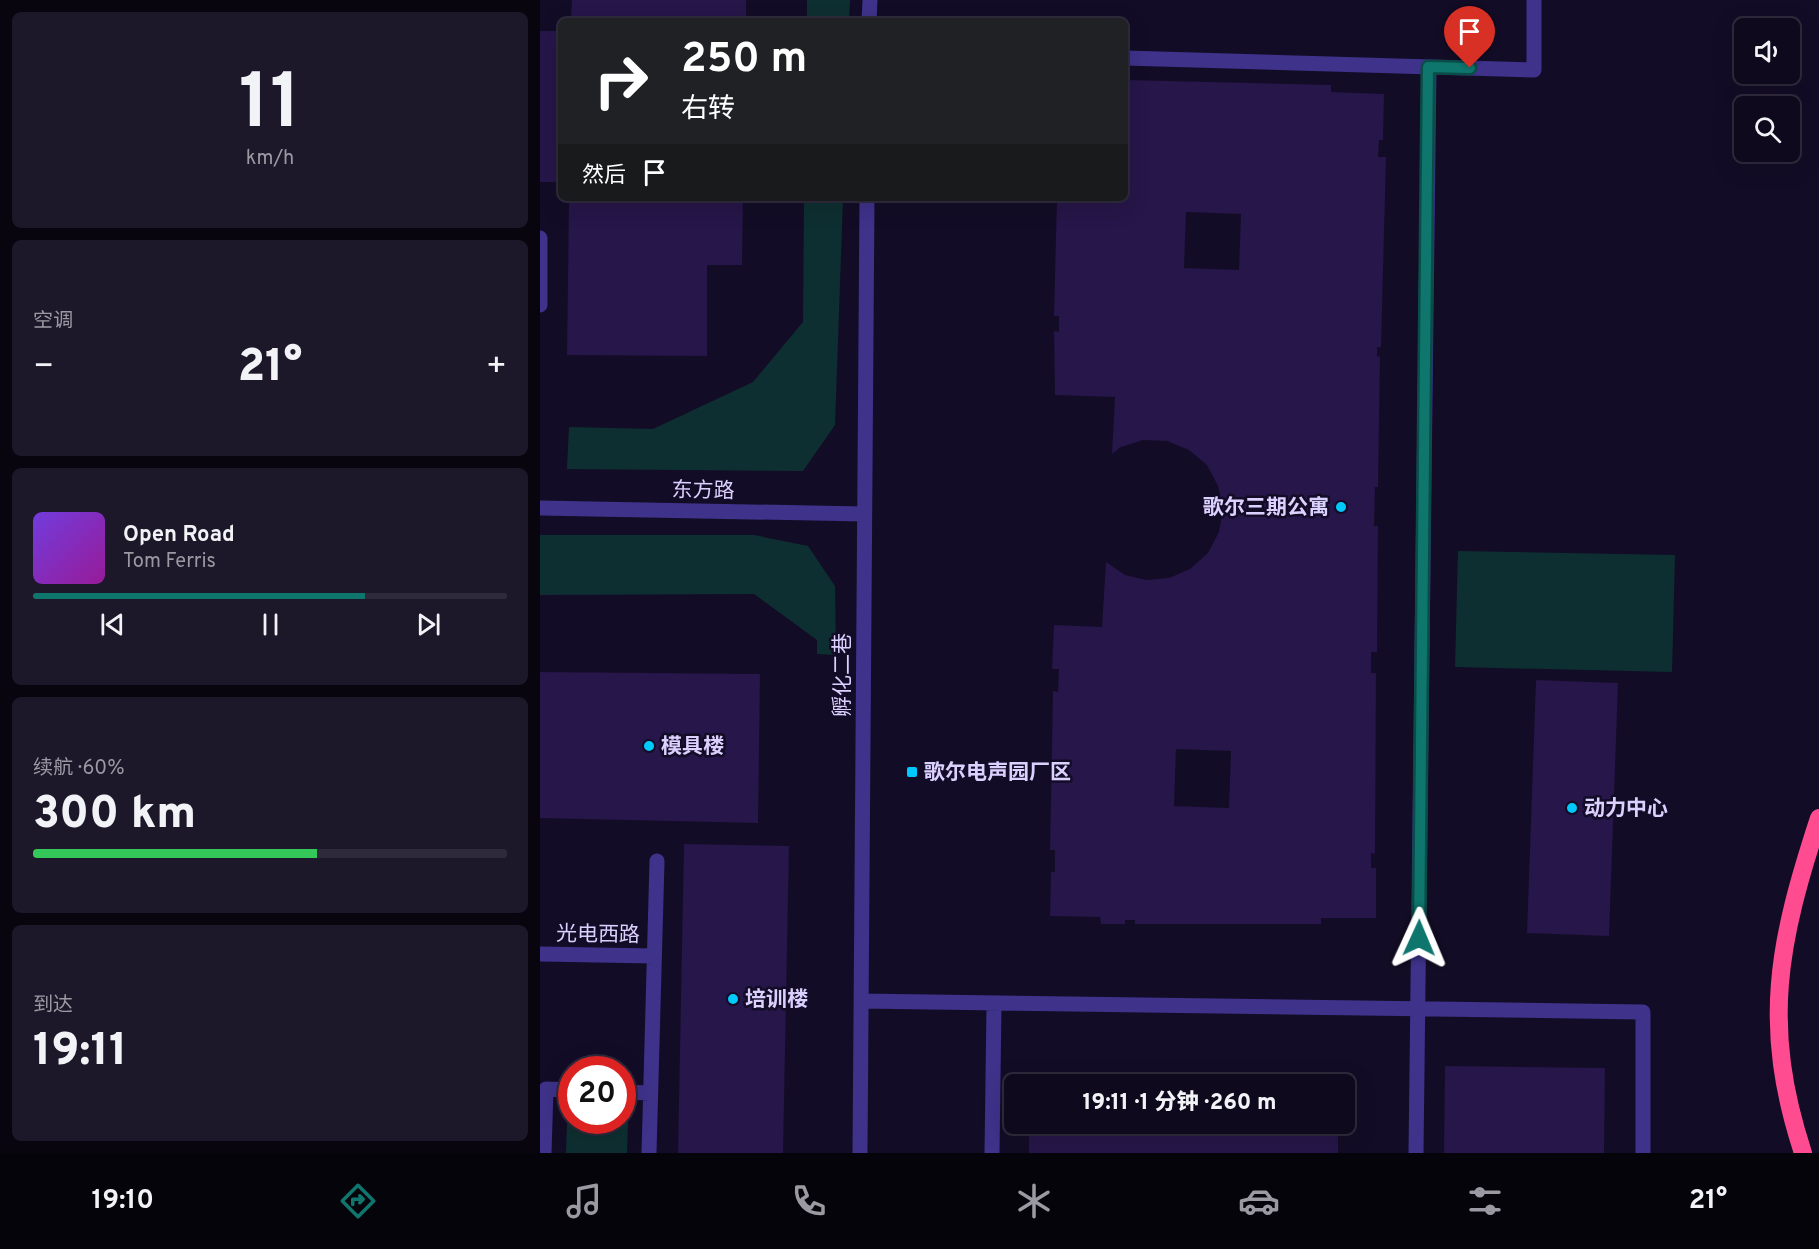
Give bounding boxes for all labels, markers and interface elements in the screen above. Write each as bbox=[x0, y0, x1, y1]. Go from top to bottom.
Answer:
pin bbox=[1444, 6, 1495, 68]
icon: arrive bbox=[1453, 15, 1486, 48]
map controls bbox=[1734, 18, 1800, 162]
button: sound bbox=[1734, 18, 1800, 84]
text: 250 m bbox=[681, 34, 807, 87]
icon: right bbox=[582, 42, 660, 120]
text: 11 bbox=[239, 57, 301, 156]
text: 右转 bbox=[681, 93, 735, 127]
button: search bbox=[1734, 96, 1800, 162]
text: km/h bbox=[246, 146, 294, 172]
icon: arrive bbox=[638, 156, 671, 189]
text: 然后 bbox=[582, 163, 626, 190]
text: 空调 bbox=[33, 309, 73, 335]
text: 21° bbox=[238, 340, 302, 397]
text: − bbox=[33, 347, 54, 389]
text: + bbox=[486, 347, 507, 389]
street label: 东方路 bbox=[671, 477, 735, 506]
place label: 歌尔三期公寓 bbox=[1203, 495, 1329, 522]
marker: 歌尔三期公寓 bbox=[1334, 500, 1348, 514]
text: Open Road bbox=[123, 522, 235, 549]
text: Tom Ferris bbox=[123, 549, 216, 575]
icon: previous bbox=[96, 608, 129, 641]
icon: pause bbox=[254, 608, 287, 641]
icon: next bbox=[412, 608, 445, 641]
street label: 孵化二巷 bbox=[830, 633, 857, 717]
place label: 模具楼 bbox=[661, 734, 724, 761]
marker: 模具楼 bbox=[642, 739, 656, 753]
text: 续航 · 60% bbox=[33, 756, 125, 782]
place label: 歌尔电声园厂区 bbox=[924, 760, 1071, 787]
marker: 歌尔电声园厂区 bbox=[905, 765, 919, 779]
text: 300 km bbox=[33, 787, 196, 844]
place label: 动力中心 bbox=[1584, 796, 1668, 823]
marker: 动力中心 bbox=[1565, 801, 1579, 815]
position arrow bbox=[1387, 906, 1451, 970]
street label: 光电西路 bbox=[556, 921, 640, 950]
place label: 培训楼 bbox=[745, 987, 808, 1014]
marker: 培训楼 bbox=[726, 992, 740, 1006]
text: 到达 bbox=[33, 993, 73, 1019]
text: 19:11 bbox=[33, 1024, 127, 1081]
speed limit sign: 20 bbox=[558, 1056, 636, 1134]
text: 19:11 · 1 分钟 · 260 m bbox=[1083, 1090, 1276, 1117]
icon: directions bbox=[337, 1180, 379, 1222]
icon: music bbox=[563, 1180, 605, 1222]
icon: phone bbox=[788, 1180, 830, 1222]
icon: climate bbox=[1013, 1180, 1055, 1222]
icon: car bbox=[1238, 1180, 1280, 1222]
icon: filters bbox=[1464, 1180, 1506, 1222]
text: 19:10 bbox=[92, 1184, 154, 1218]
text: 21° bbox=[1689, 1184, 1727, 1218]

